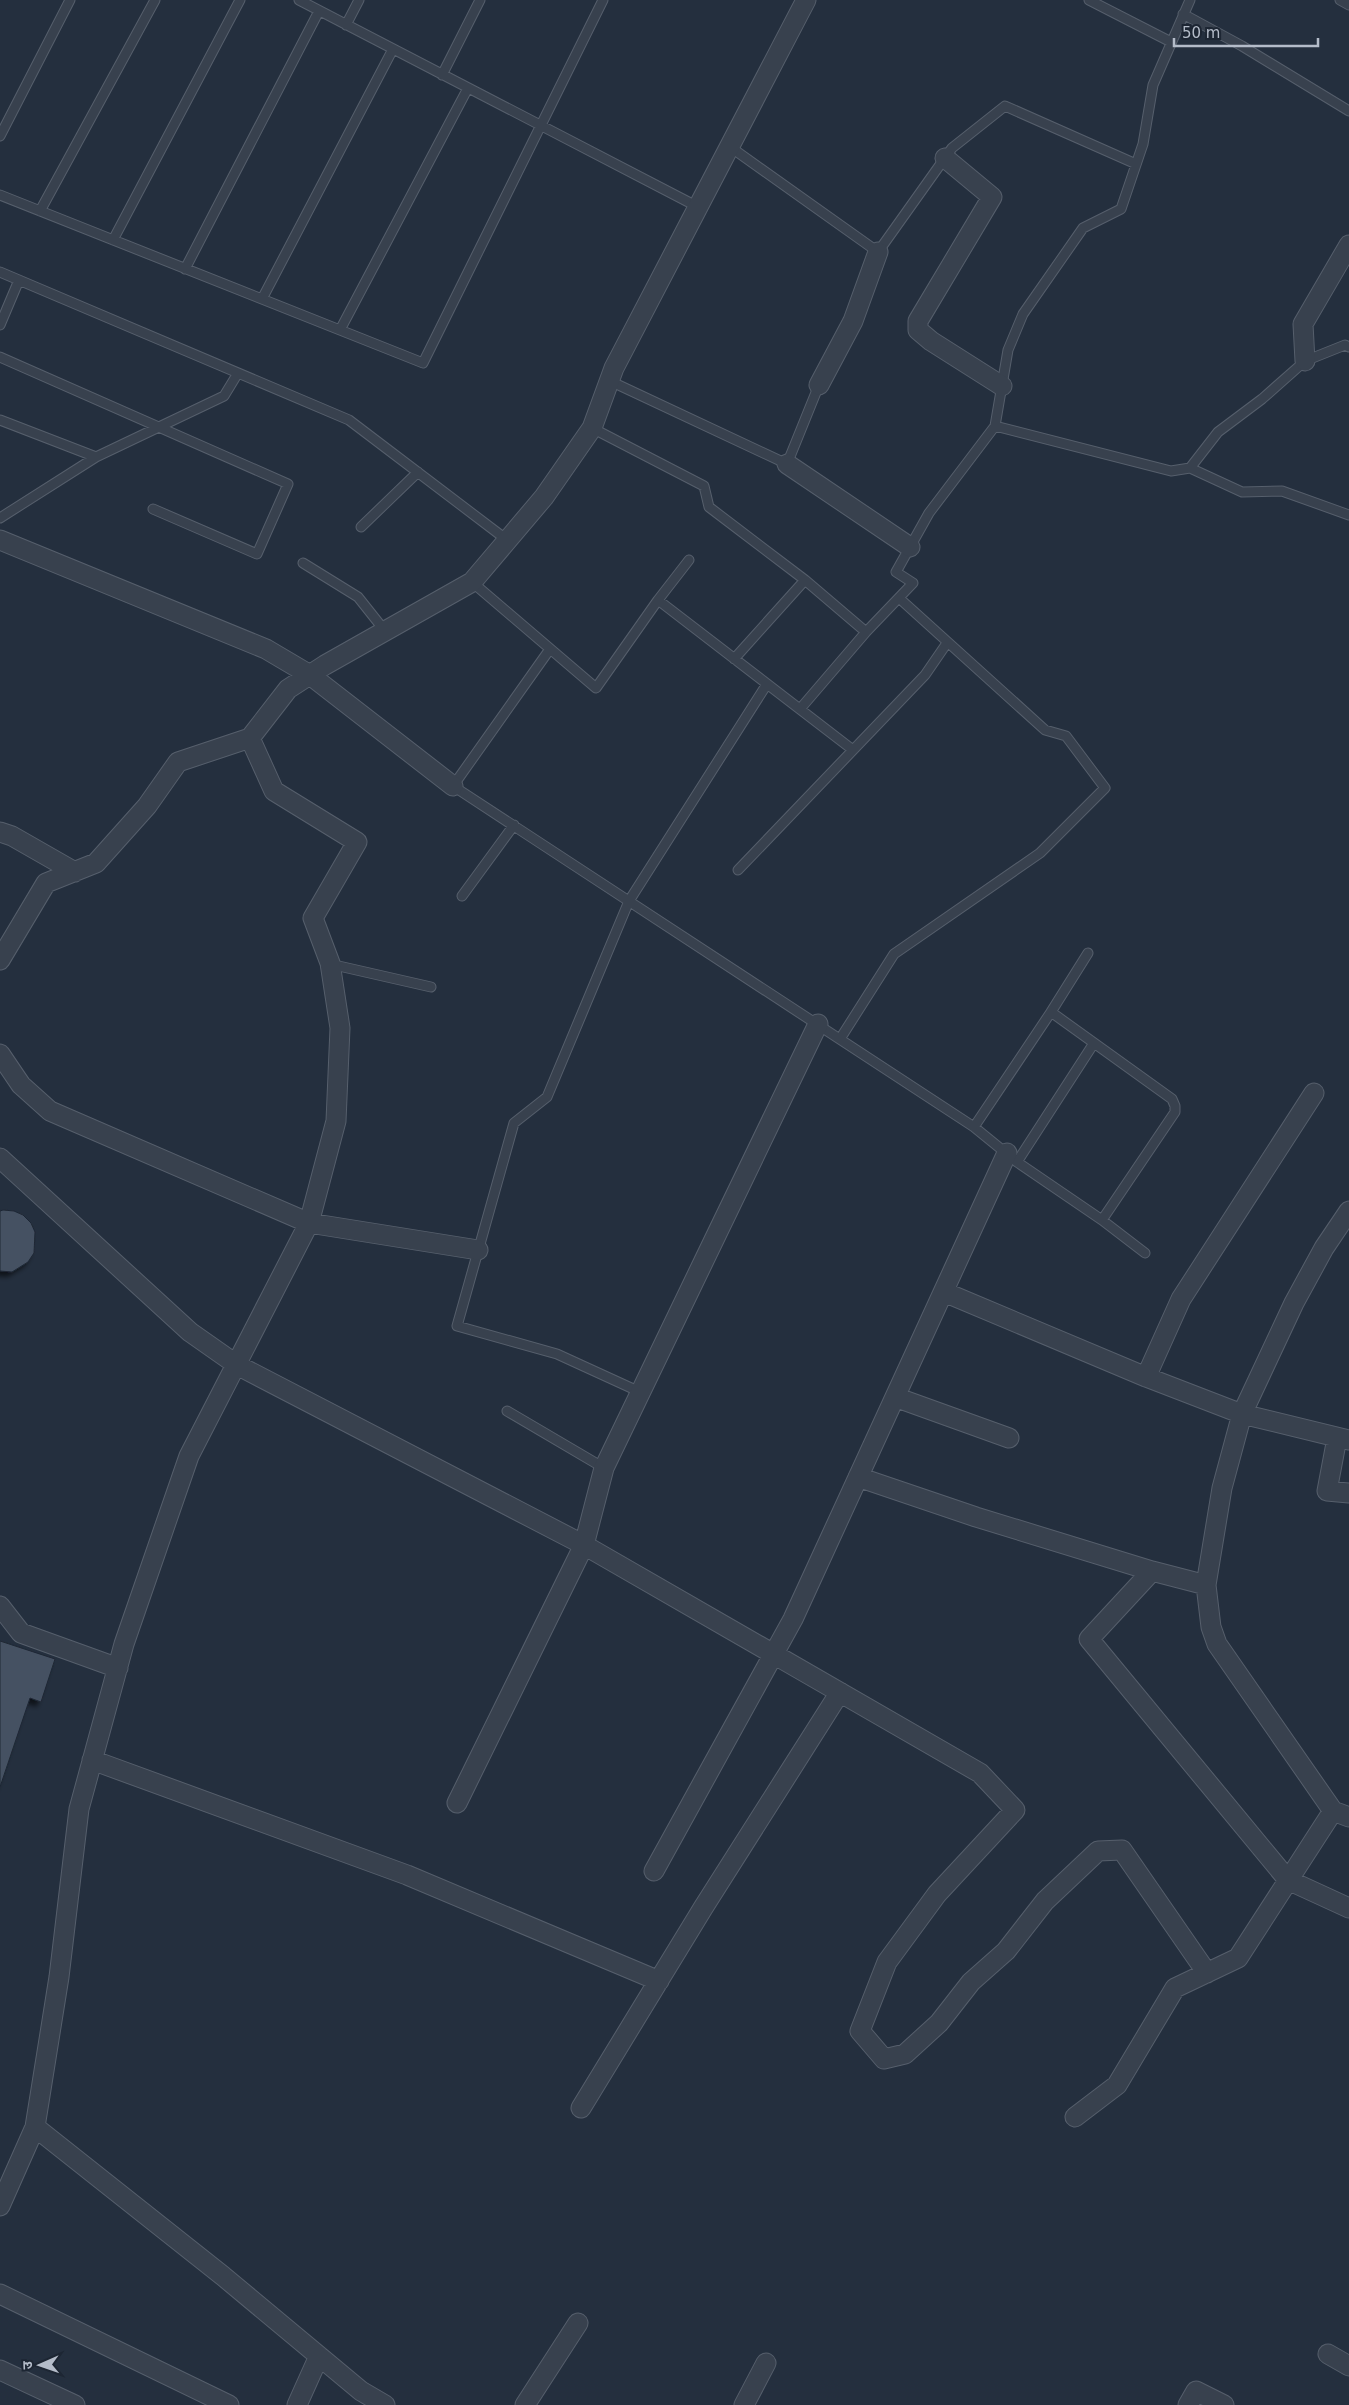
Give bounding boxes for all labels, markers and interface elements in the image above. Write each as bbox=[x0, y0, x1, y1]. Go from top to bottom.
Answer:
scale bar bbox=[1174, 15, 1318, 47]
text: 50 m bbox=[1182, 24, 1220, 42]
north arrow bbox=[15, 2340, 65, 2390]
text: उ bbox=[19, 2360, 35, 2370]

